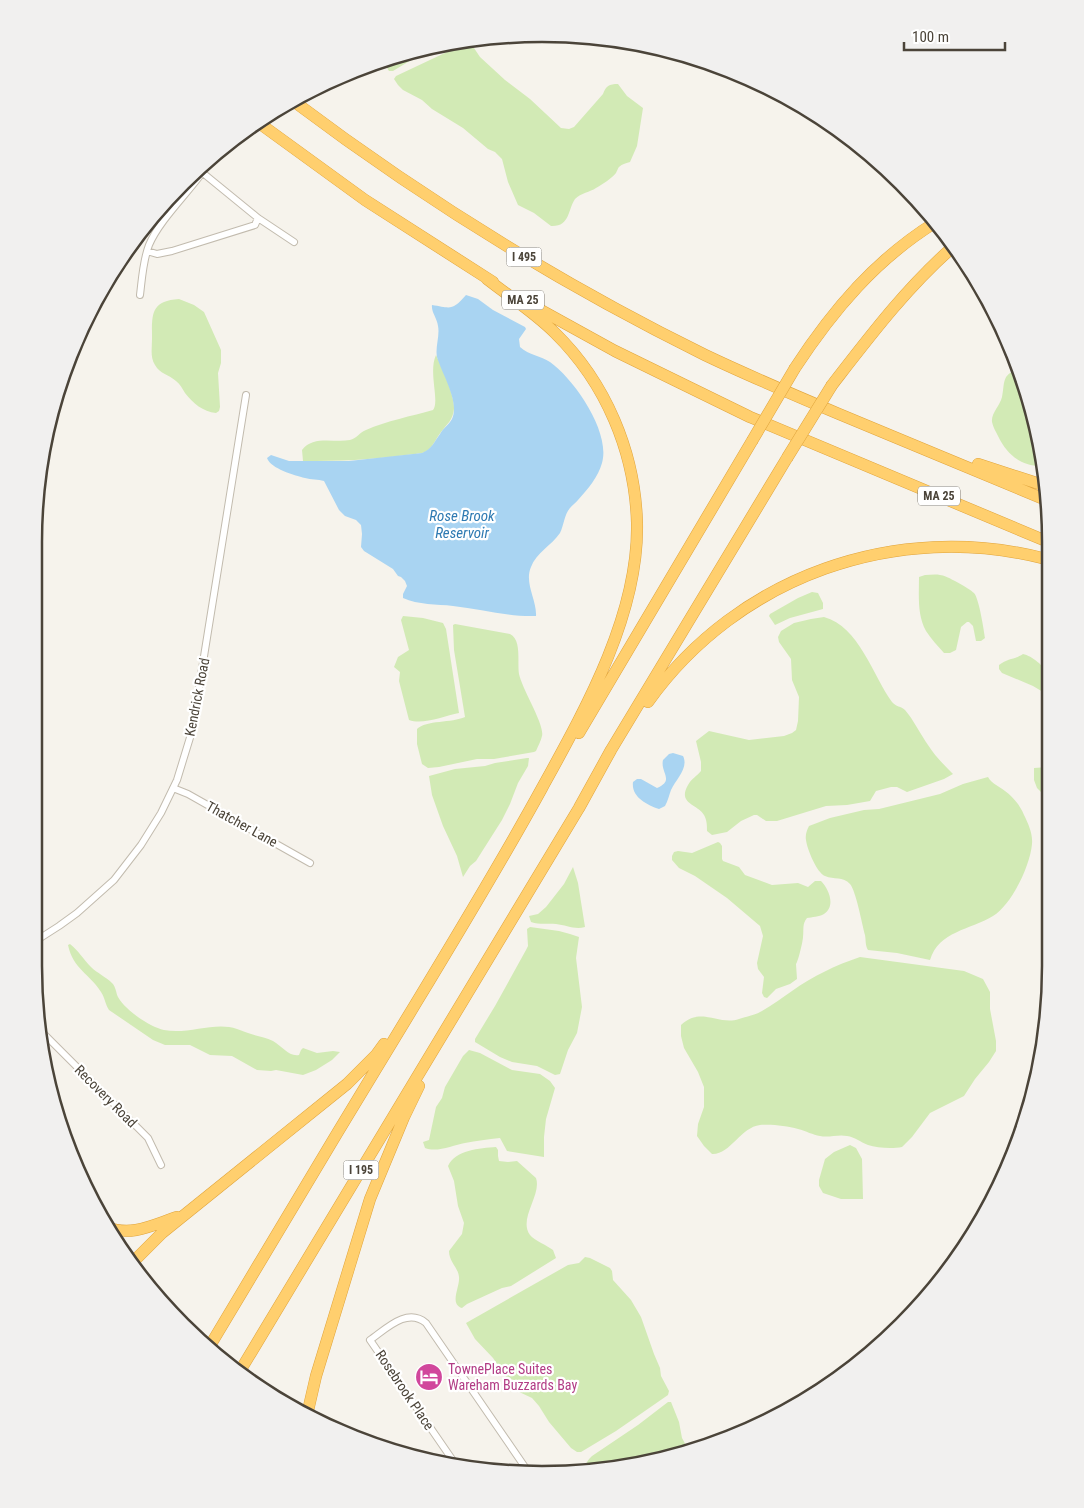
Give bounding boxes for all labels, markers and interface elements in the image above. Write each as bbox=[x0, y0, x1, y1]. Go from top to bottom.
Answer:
scale bar bbox=[904, 20, 1005, 52]
text: 100 m bbox=[912, 28, 949, 46]
road number: I 495 bbox=[506, 248, 542, 266]
road number: MA 25 bbox=[502, 290, 544, 310]
road number: MA 25 bbox=[918, 486, 960, 506]
water label: Rose Brook Reservoir bbox=[429, 507, 495, 542]
street label: Kendrick Road bbox=[182, 657, 212, 737]
street label: Thatcher Lane bbox=[204, 798, 281, 850]
street label: Recovery Road bbox=[72, 1062, 140, 1130]
road number: I 195 bbox=[344, 1160, 378, 1180]
street label: Rosebrook Place bbox=[372, 1347, 438, 1433]
place label: TownePlace Suites Wareham Buzzards Bay bbox=[448, 1361, 577, 1393]
hotel icon: TownePlace Suites Wareham Buzzards Bay bbox=[414, 1362, 444, 1392]

